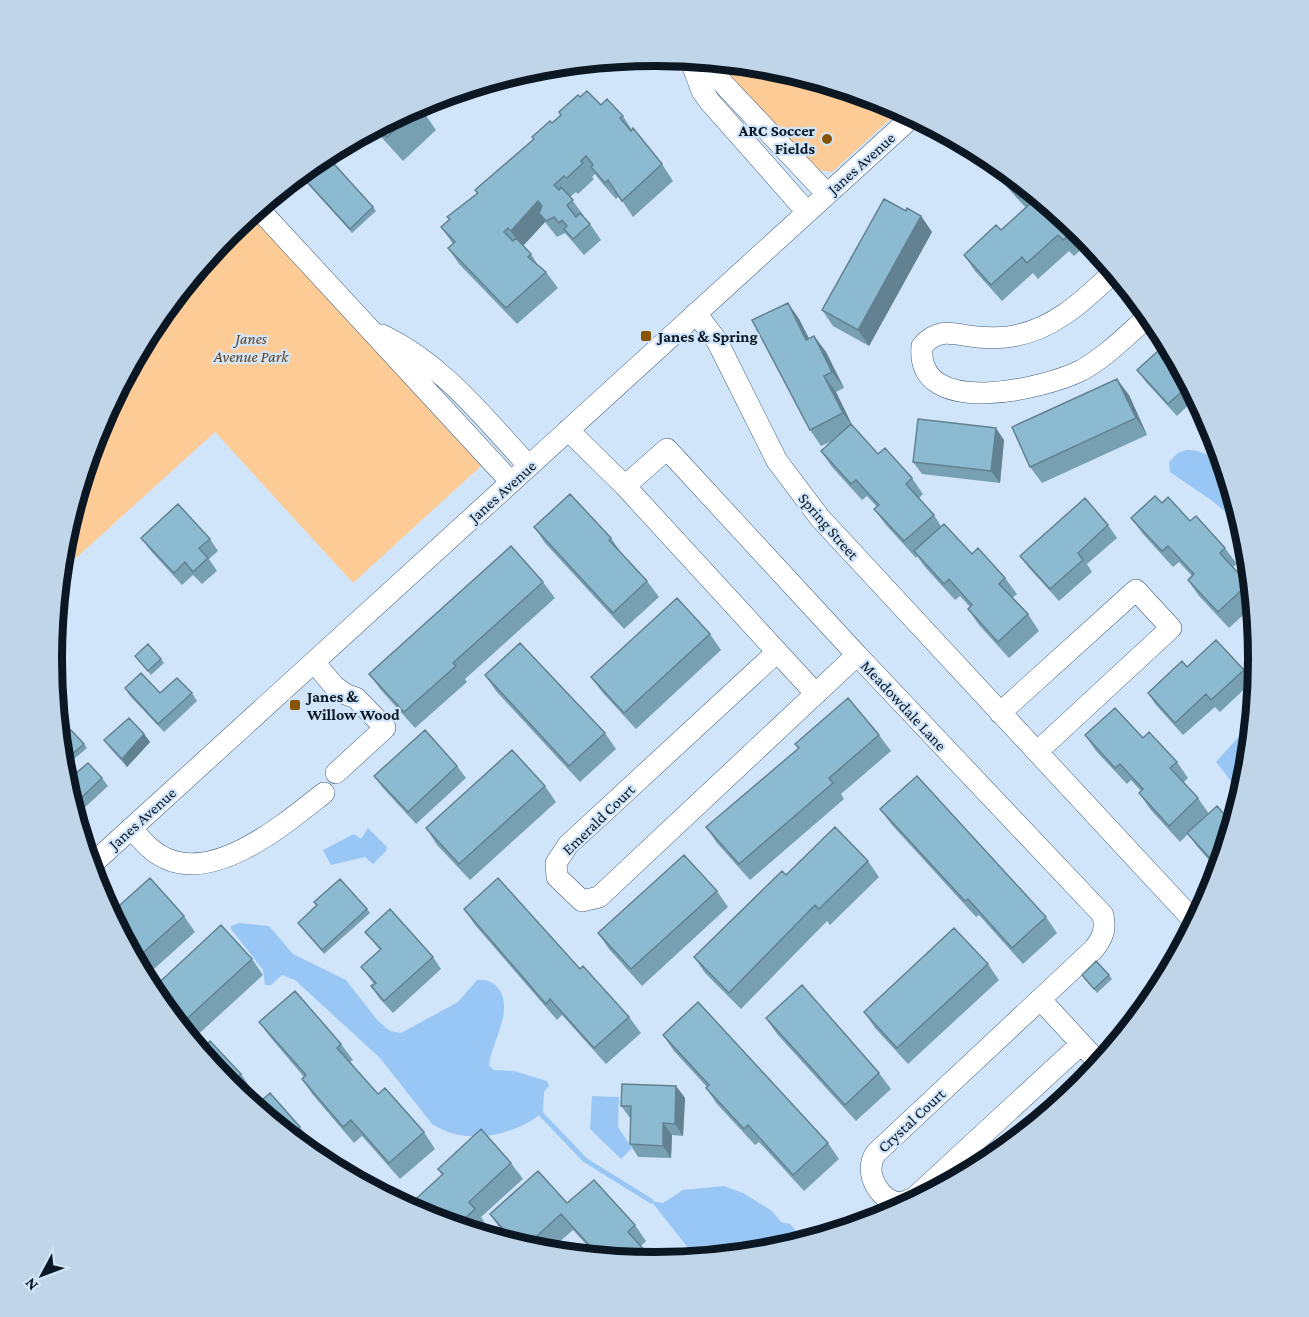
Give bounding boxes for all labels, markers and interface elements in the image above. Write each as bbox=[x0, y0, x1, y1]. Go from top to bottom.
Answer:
place label: ARC Soccer Fields bbox=[738, 122, 816, 157]
street label: Janes Avenue bbox=[823, 129, 899, 200]
marker: ARC Soccer Fields bbox=[820, 132, 834, 146]
place label: Janes & Spring bbox=[656, 328, 758, 345]
marker: Janes & Spring bbox=[639, 329, 653, 343]
park label: Janes Avenue Park bbox=[213, 330, 289, 365]
street label: Janes Avenue bbox=[464, 457, 540, 528]
street label: Spring Street bbox=[794, 490, 863, 564]
street label: Meadowdale Lane bbox=[858, 657, 950, 754]
place label: Janes & Willow Wood bbox=[305, 688, 400, 723]
marker: Janes & Willow Wood bbox=[288, 698, 302, 712]
street label: Emerald Court bbox=[559, 780, 638, 858]
street label: Janes Avenue bbox=[104, 784, 180, 855]
street label: Crystal Court bbox=[874, 1085, 950, 1156]
north arrow bbox=[12, 1245, 72, 1305]
text: N bbox=[21, 1275, 41, 1294]

